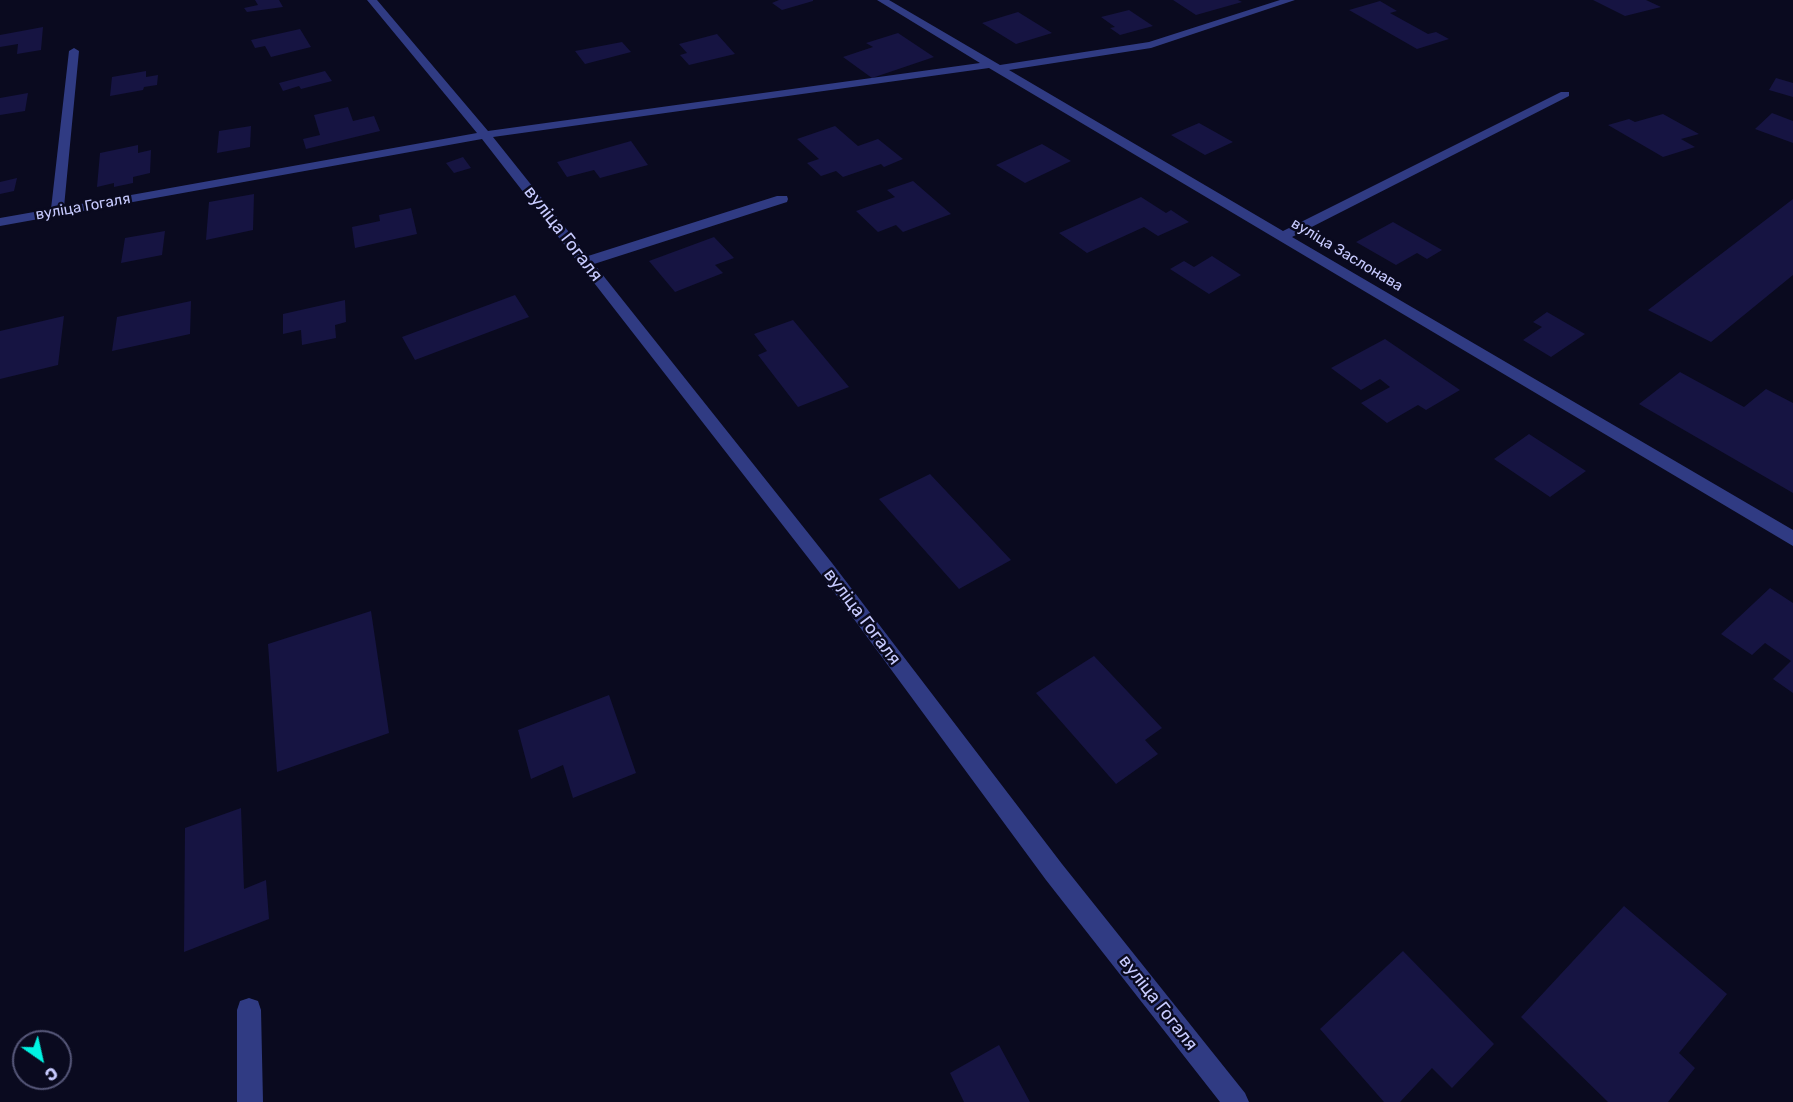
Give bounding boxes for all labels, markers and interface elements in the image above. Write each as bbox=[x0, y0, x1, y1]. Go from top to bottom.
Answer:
street label: вуліца Гогаля bbox=[519, 182, 607, 286]
street label: вуліца Гогаля bbox=[34, 190, 132, 224]
street label: вуліца Заслонава bbox=[1288, 215, 1406, 295]
street label: вуліца Гогаля bbox=[819, 565, 905, 669]
street label: вуліца Гогаля bbox=[1114, 951, 1202, 1055]
north arrow bbox=[12, 1030, 72, 1090]
text: С bbox=[41, 1063, 61, 1085]

